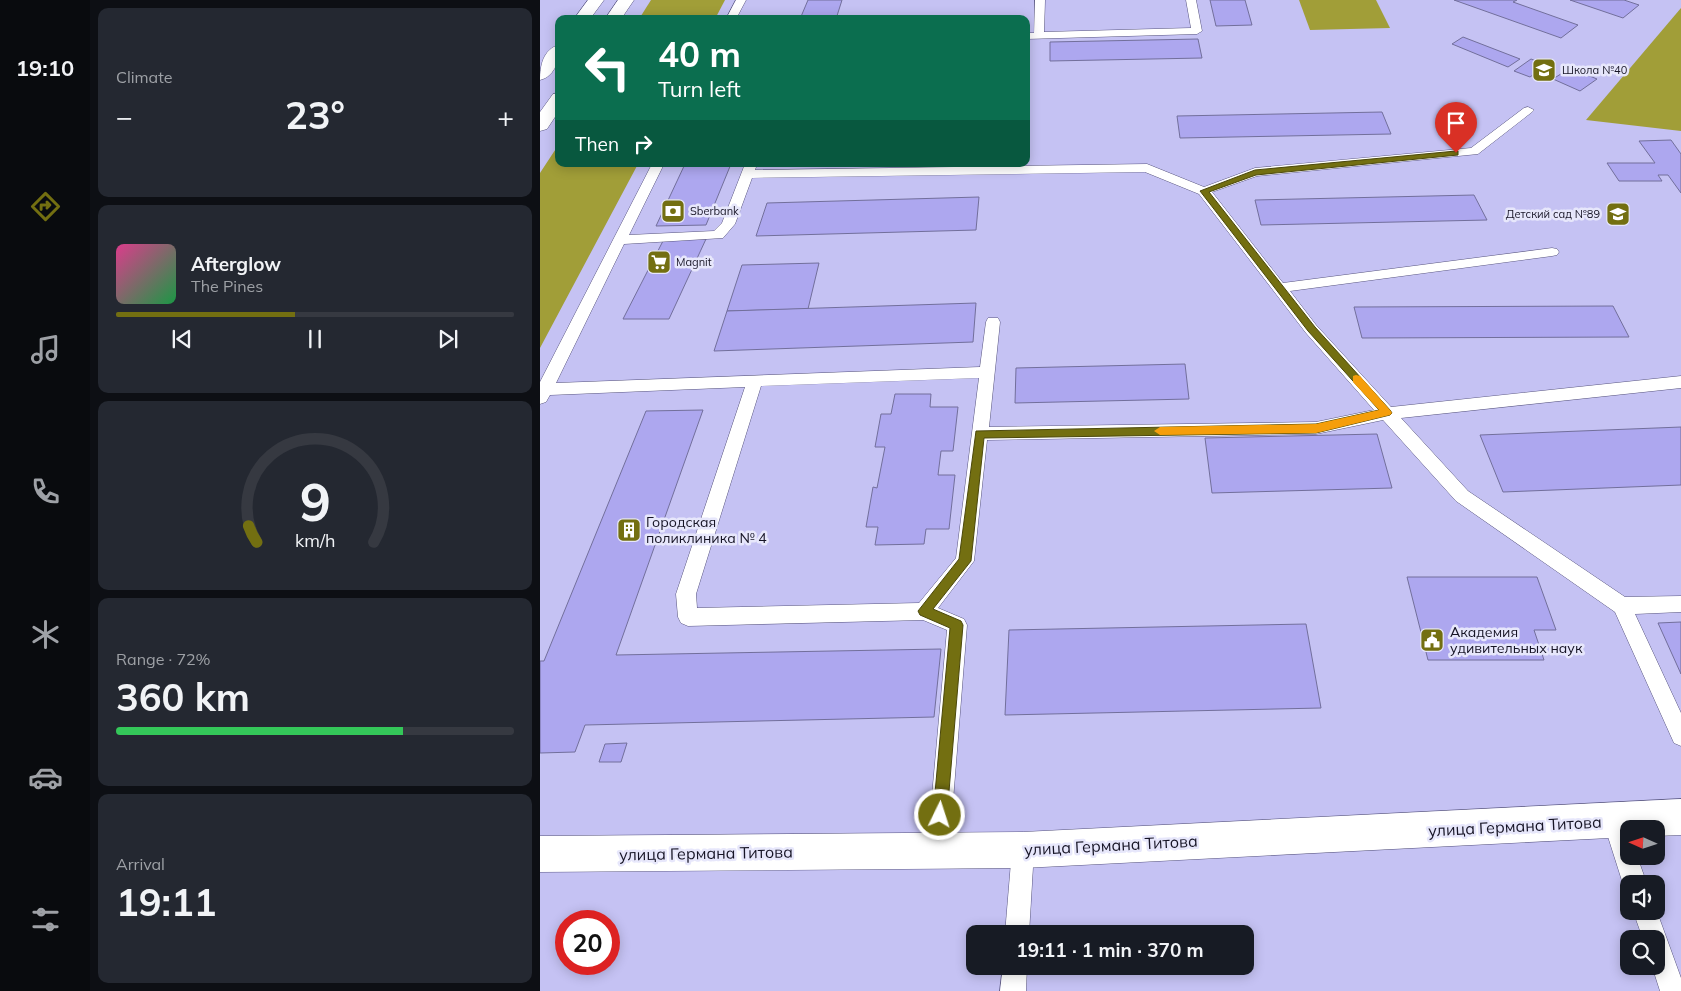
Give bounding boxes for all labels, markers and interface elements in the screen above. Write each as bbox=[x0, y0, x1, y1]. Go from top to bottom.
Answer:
text: 40 m bbox=[658, 32, 741, 76]
icon: left bbox=[575, 35, 640, 100]
text: 19:10 bbox=[16, 54, 74, 82]
school or university icon: Школа №40 bbox=[1531, 57, 1557, 83]
place label: Школа №40 bbox=[1562, 63, 1628, 77]
text: Climate bbox=[116, 67, 172, 87]
text: Turn left bbox=[658, 75, 741, 103]
text: 23° bbox=[285, 91, 345, 139]
text: − bbox=[116, 99, 133, 134]
text: + bbox=[497, 99, 514, 134]
pin bbox=[1435, 102, 1477, 153]
icon: arrive bbox=[1442, 109, 1470, 137]
icon: right bbox=[629, 130, 657, 158]
text: Then bbox=[575, 132, 619, 156]
icon: directions bbox=[28, 189, 63, 224]
bank icon: Sberbank bbox=[660, 198, 686, 224]
school or university icon: Детский сад №89 bbox=[1605, 201, 1631, 227]
place label: Sberbank bbox=[690, 204, 739, 218]
place label: Детский сад №89 bbox=[1506, 207, 1600, 221]
supermarket icon: Magnit bbox=[646, 249, 672, 275]
text: Afterglow bbox=[191, 252, 281, 276]
place label: Magnit bbox=[676, 255, 712, 269]
text: The Pines bbox=[191, 276, 263, 296]
icon: previous bbox=[168, 325, 196, 353]
icon: pause bbox=[301, 325, 329, 353]
icon: next bbox=[434, 325, 462, 353]
icon: music bbox=[28, 332, 63, 367]
text: 9 bbox=[299, 469, 331, 534]
icon: phone bbox=[28, 474, 63, 509]
place label: Городская поликлиника № 4 bbox=[646, 513, 767, 547]
building icon: Городская поликлиника № 4 bbox=[616, 517, 642, 543]
text: km/h bbox=[295, 529, 335, 551]
icon: climate bbox=[28, 617, 63, 652]
place label: Академия удивительных наук bbox=[1450, 623, 1583, 657]
public building icon: Академия удивительных наук bbox=[1419, 627, 1445, 653]
text: Range · 72% bbox=[116, 649, 211, 669]
text: 360 km bbox=[116, 673, 250, 721]
icon: car bbox=[28, 760, 63, 795]
position arrow bbox=[913, 788, 965, 840]
street label: улица Германа Титова bbox=[1428, 811, 1602, 841]
north arrow bbox=[1620, 820, 1665, 865]
map controls bbox=[1620, 820, 1665, 975]
street label: улица Германа Титова bbox=[1024, 830, 1198, 860]
street label: улица Германа Титова bbox=[619, 841, 793, 865]
text: Arrival bbox=[116, 854, 165, 874]
button: sound bbox=[1620, 875, 1665, 920]
text: 19:11 bbox=[116, 878, 217, 926]
icon: filters bbox=[28, 902, 63, 937]
speed limit sign: 20 bbox=[555, 910, 620, 975]
button: search bbox=[1620, 930, 1665, 975]
text: 19:11 · 1 min · 370 m bbox=[1016, 938, 1204, 962]

